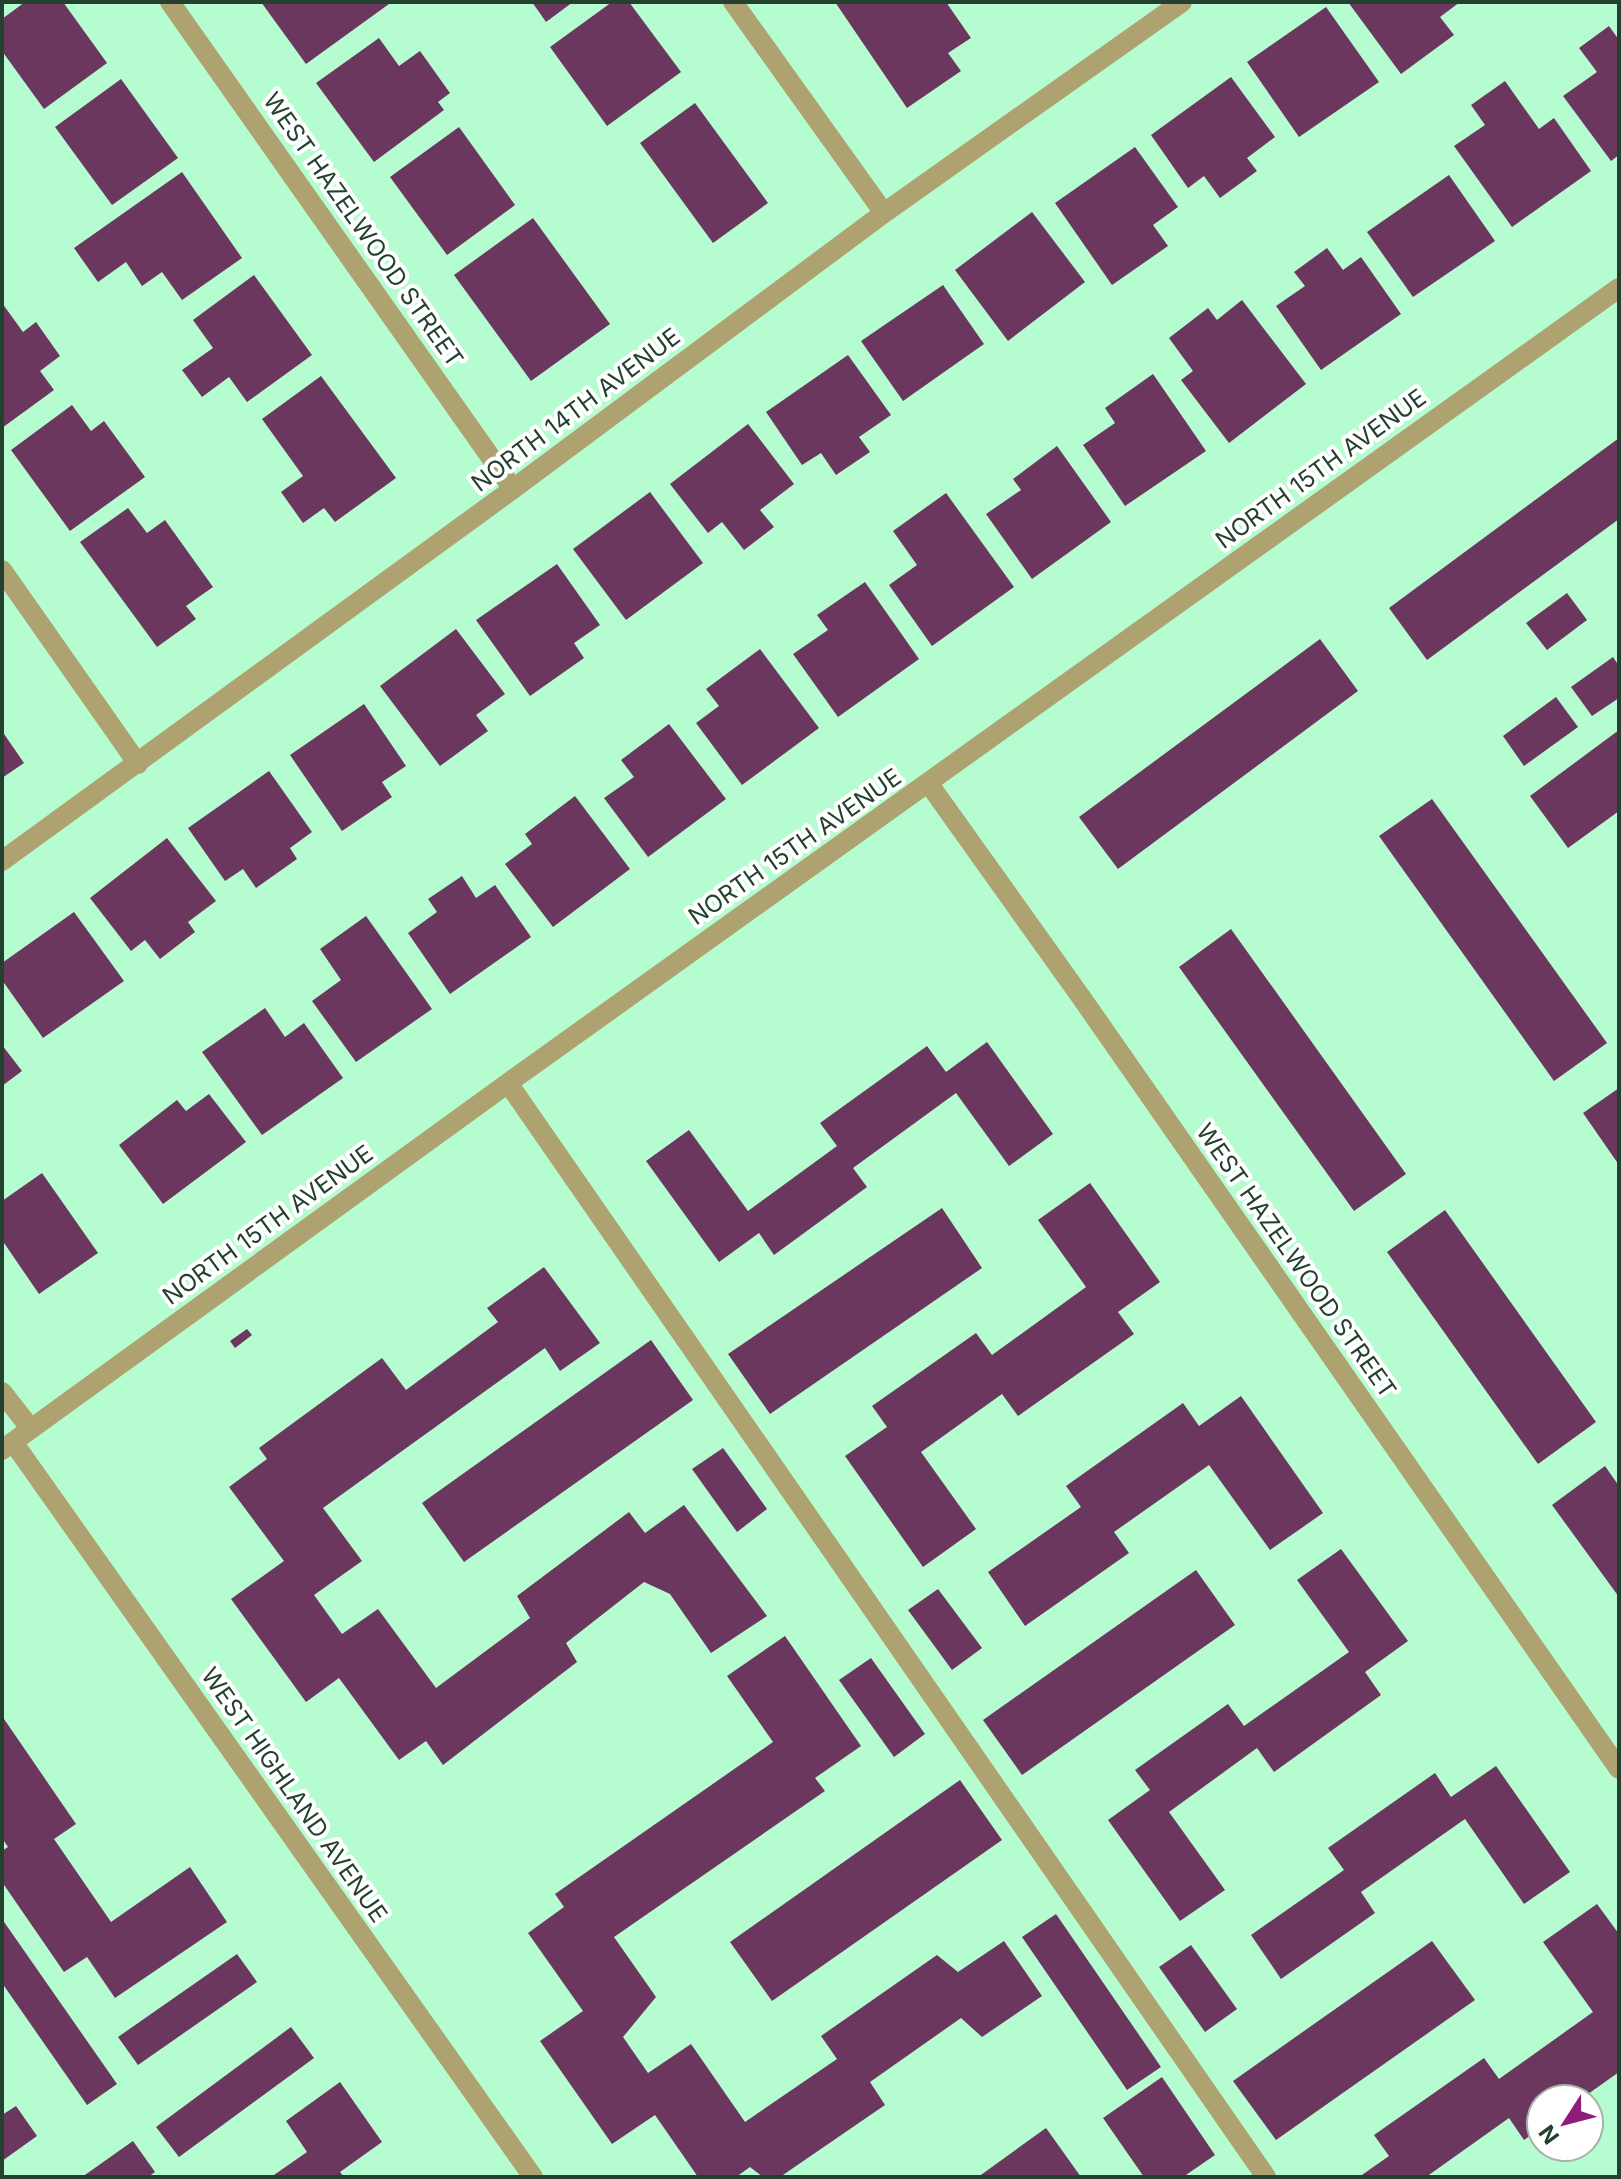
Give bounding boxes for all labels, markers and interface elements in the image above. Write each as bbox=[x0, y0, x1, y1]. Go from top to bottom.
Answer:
street label: WEST HAZELWOOD STREET bbox=[257, 87, 469, 372]
street label: NORTH 14TH AVENUE bbox=[466, 322, 686, 497]
street label: NORTH 15TH AVENUE bbox=[1210, 383, 1431, 555]
street label: NORTH 15TH AVENUE bbox=[683, 762, 907, 931]
street label: WEST HAZELWOOD STREET bbox=[1190, 1118, 1402, 1403]
street label: NORTH 15TH AVENUE bbox=[157, 1139, 378, 1311]
street label: WEST HIGHLAND AVENUE bbox=[195, 1662, 394, 1928]
north arrow bbox=[1525, 2083, 1605, 2163]
text: N bbox=[1533, 2120, 1564, 2149]

